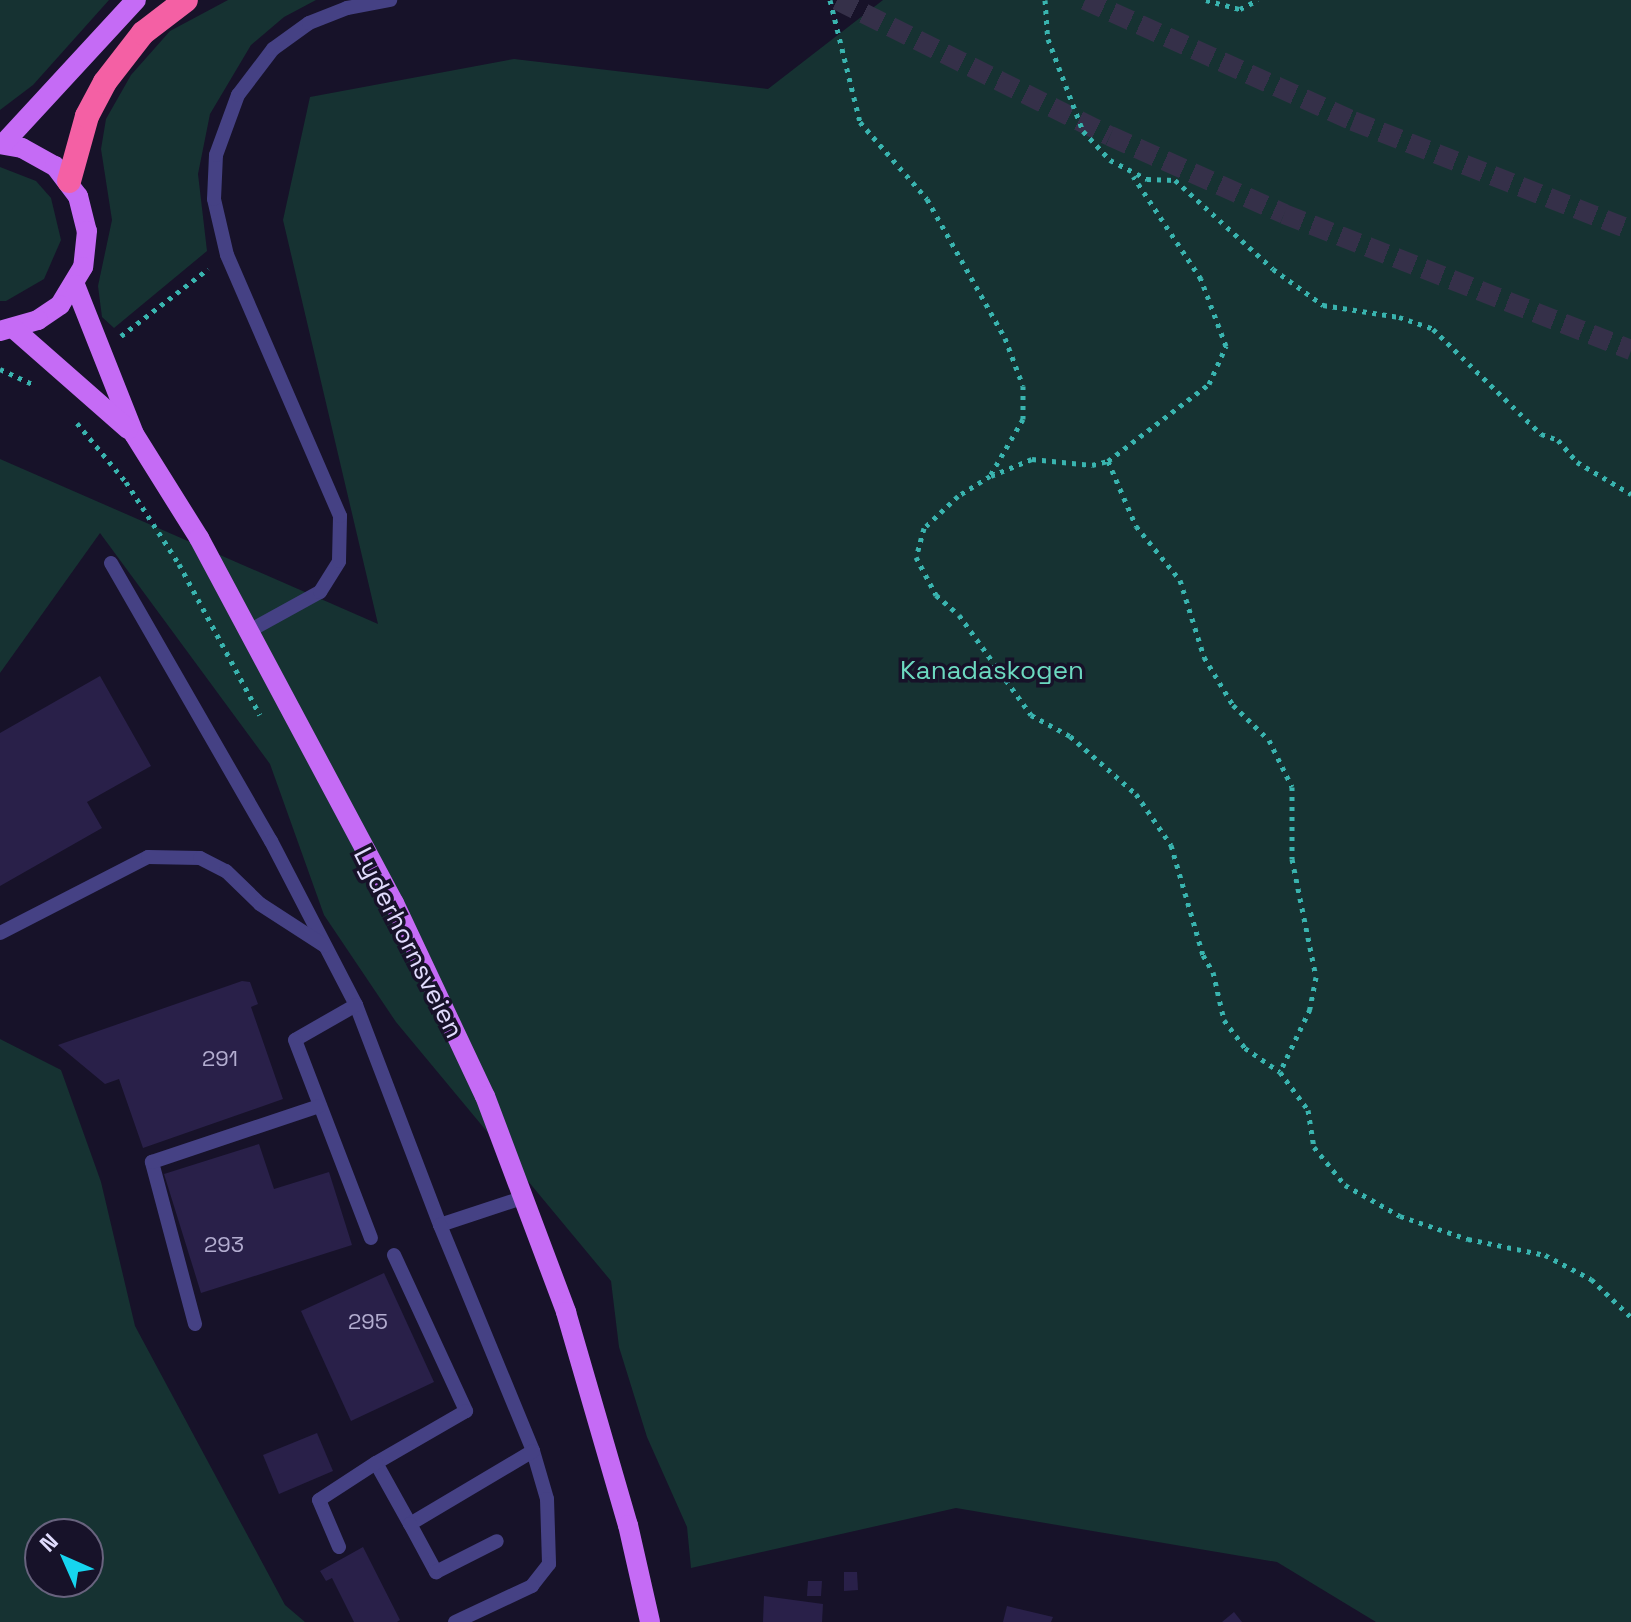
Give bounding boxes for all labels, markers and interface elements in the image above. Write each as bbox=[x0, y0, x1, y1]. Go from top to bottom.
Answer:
park label: Kanadaskogen bbox=[900, 655, 1084, 687]
street label: Lyderhornsveien bbox=[347, 843, 469, 1043]
house number: 291 bbox=[202, 1046, 238, 1072]
house number: 293 bbox=[204, 1232, 244, 1258]
house number: 295 bbox=[348, 1309, 388, 1335]
north arrow bbox=[24, 1518, 104, 1598]
text: N bbox=[33, 1527, 64, 1558]

